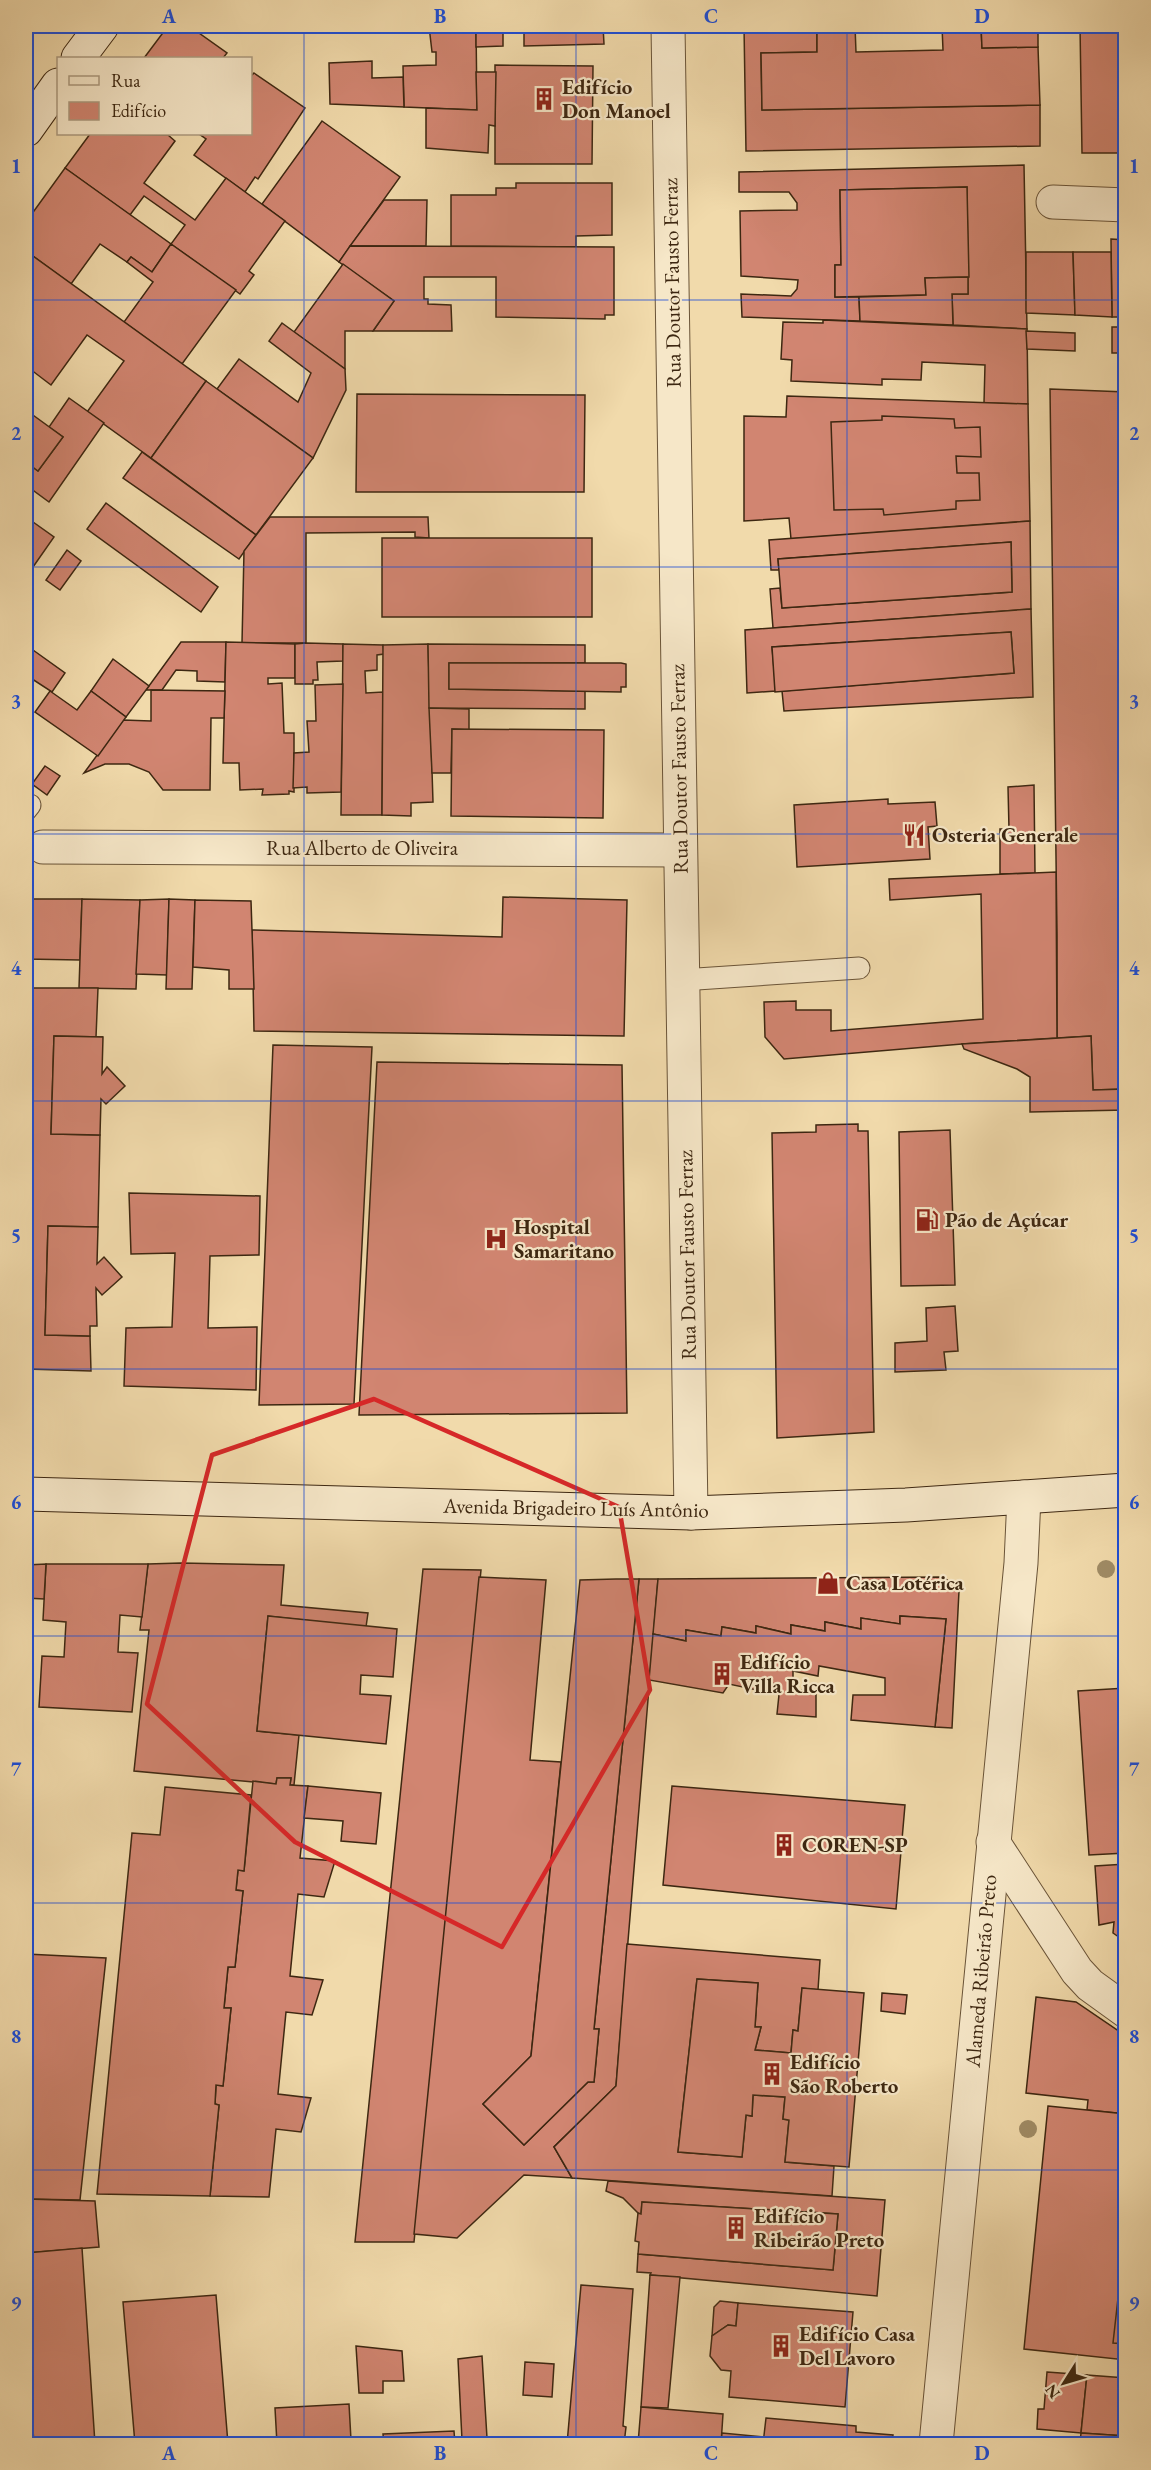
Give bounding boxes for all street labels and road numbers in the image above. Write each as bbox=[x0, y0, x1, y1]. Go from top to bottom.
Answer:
street label: Rua Doutor Fausto Ferraz bbox=[656, 178, 687, 388]
street label: Rua Doutor Fausto Ferraz bbox=[663, 664, 694, 874]
street label: Rua Alberto de Oliveira bbox=[266, 834, 459, 861]
street label: Rua Doutor Fausto Ferraz bbox=[671, 1150, 702, 1360]
street label: Avenida Brigadeiro Luís Antônio bbox=[442, 1492, 709, 1523]
street label: Alameda Ribeirão Preto bbox=[959, 1873, 1002, 2070]

